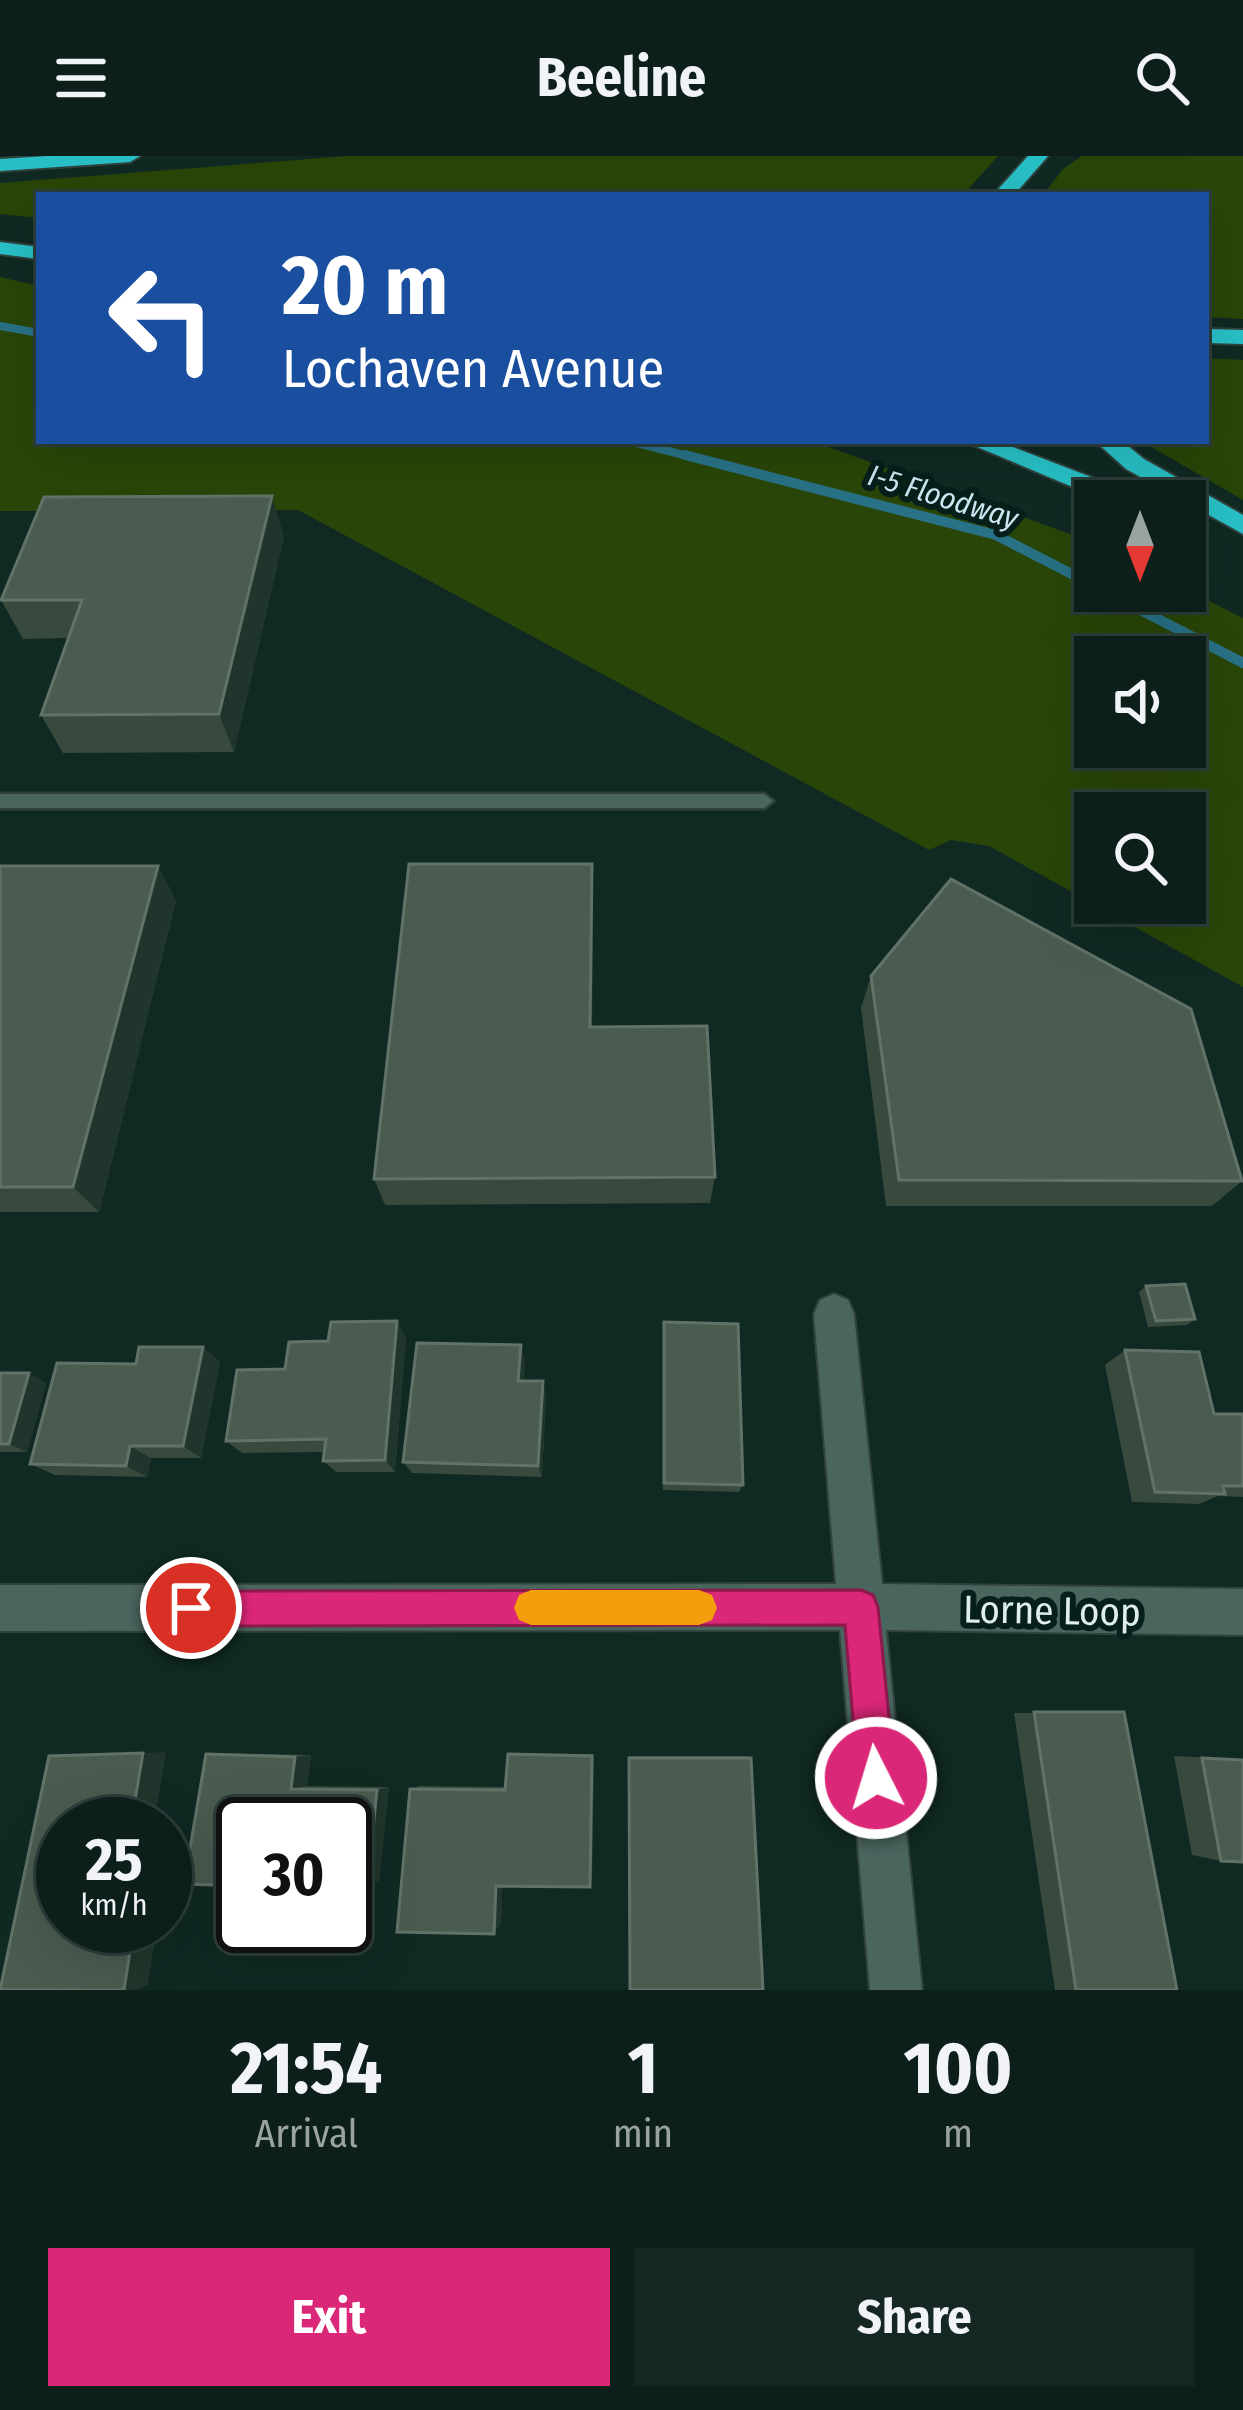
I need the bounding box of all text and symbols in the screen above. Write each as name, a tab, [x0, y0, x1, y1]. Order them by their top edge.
icon: menu	[48, 45, 114, 111]
icon: search	[1129, 45, 1195, 111]
text: Beeline	[537, 46, 706, 110]
text: 20 m	[282, 235, 448, 336]
icon: left	[84, 240, 240, 396]
text: Lochaven Avenue	[282, 337, 664, 401]
water label: I-5 Floodway	[864, 457, 1024, 537]
north arrow	[1074, 480, 1206, 612]
map controls	[1074, 480, 1206, 924]
button: sound	[1074, 636, 1206, 768]
button: search	[1074, 792, 1206, 924]
pin	[140, 1557, 242, 1659]
icon: arrive	[158, 1575, 224, 1641]
street label: Lorne Loop	[963, 1586, 1141, 1636]
position arrow	[813, 1715, 939, 1841]
speed limit sign: 30	[216, 1797, 372, 1953]
text: 25	[85, 1824, 143, 1896]
text: km/h	[81, 1887, 147, 1923]
text: 21:54	[230, 2026, 382, 2112]
text: 1	[628, 2026, 658, 2112]
text: 100	[904, 2026, 1013, 2112]
text: Arrival	[255, 2111, 358, 2157]
text: min	[613, 2111, 673, 2157]
text: m	[943, 2111, 973, 2157]
button: Exit	[48, 2248, 610, 2386]
button: Share	[634, 2248, 1195, 2386]

